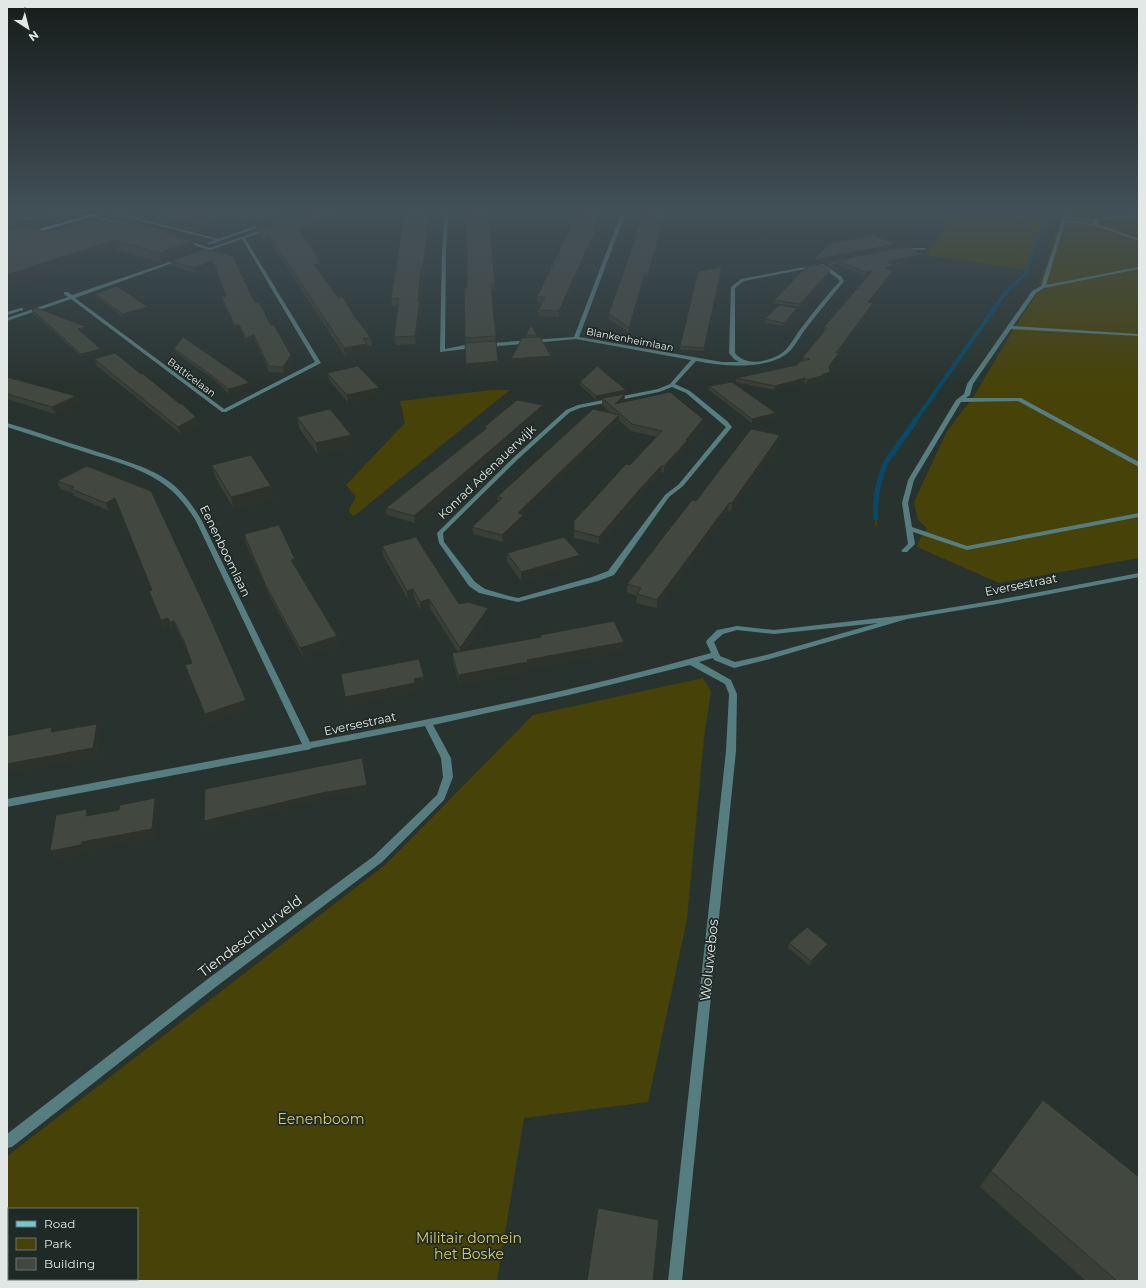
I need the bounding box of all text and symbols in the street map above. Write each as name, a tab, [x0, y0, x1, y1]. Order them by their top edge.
north arrow	[8, 8, 48, 48]
text: N	[26, 28, 42, 44]
street label: Blankenheimlaan	[585, 325, 675, 354]
street label: Batticelaan	[165, 355, 218, 400]
street label: Konrad Adenauerwijk	[435, 420, 539, 522]
street label: Eenenboomlaan	[197, 503, 254, 599]
street label: Eversestraat	[983, 570, 1059, 599]
street label: Eversestraat	[322, 709, 397, 738]
street label: Tiendeschuurveld	[194, 891, 306, 981]
street label: Woluwebos	[696, 918, 722, 1002]
park label: Eenenboom	[278, 1110, 365, 1128]
legend	[8, 1208, 138, 1280]
text: Road	[44, 1216, 75, 1231]
park label: Militair domein het Boske	[416, 1229, 522, 1263]
text: Park	[44, 1236, 72, 1251]
text: Building	[44, 1256, 95, 1271]

